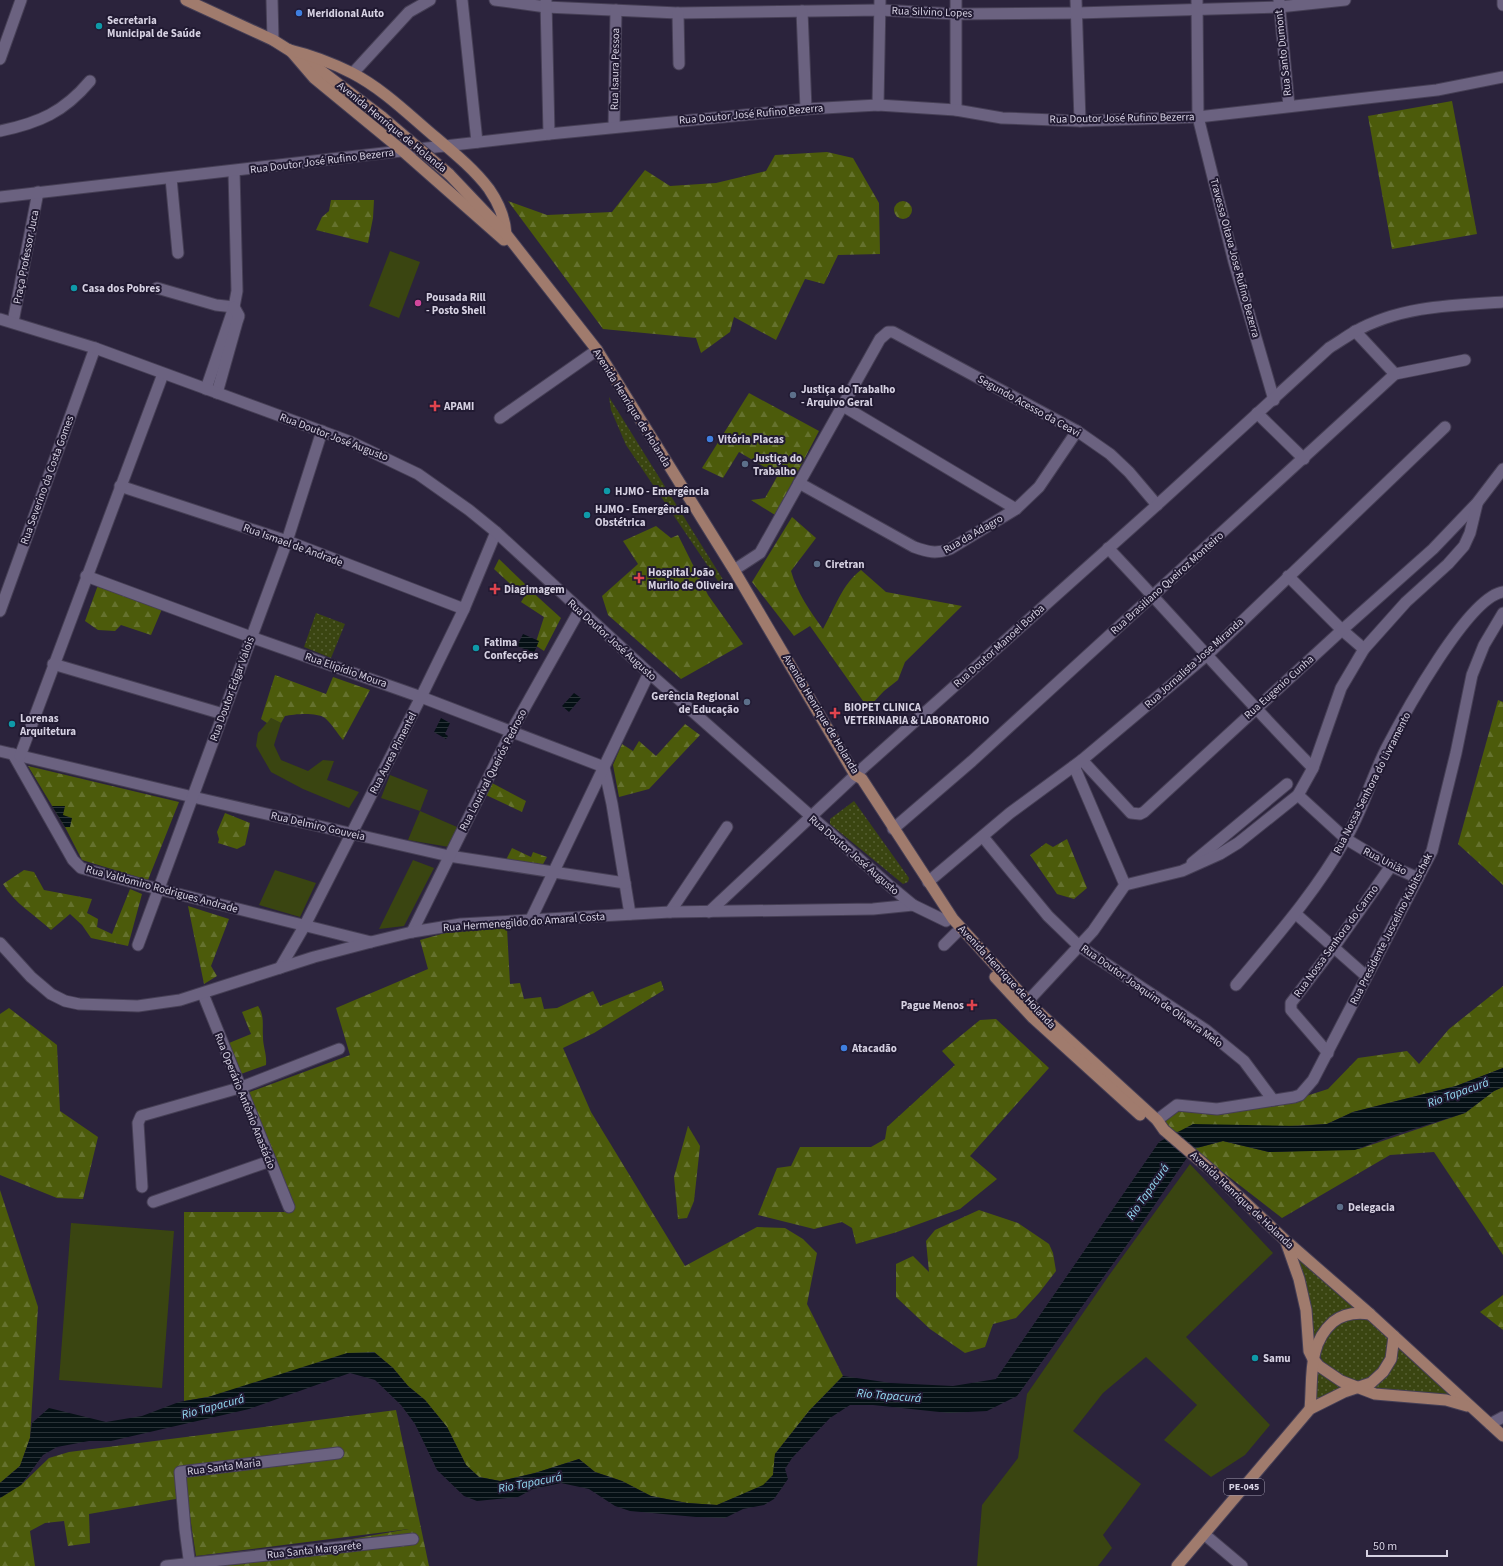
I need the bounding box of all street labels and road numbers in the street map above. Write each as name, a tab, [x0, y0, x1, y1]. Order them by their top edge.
street label: Rua Silvino Lopes	[891, 3, 973, 21]
street label: Rua Santo Dumont	[1271, 9, 1295, 97]
street label: Rua Isaura Pessoa	[607, 28, 623, 110]
street label: Avenida Henrique de Holanda	[334, 78, 450, 176]
street label: Rua Doutor José Rufino Bezerra	[678, 100, 824, 128]
street label: Rua Doutor José Rufino Bezerra	[1049, 109, 1195, 127]
street label: Rua Doutor José Rufino Bezerra	[249, 145, 395, 177]
street label: Travessa Oitava Jose Rufino Bezerra	[1206, 177, 1264, 339]
street label: Praça Professor Juca	[10, 209, 42, 305]
street label: Avenida Henrique de Holanda	[589, 346, 675, 470]
street label: Segundo Acesso da Ceavi	[975, 371, 1083, 441]
street label: Rua Doutor José Augusto	[278, 409, 390, 465]
street label: Rua Severino da Costa Gomes	[17, 413, 77, 547]
street label: Rua da Adagro	[940, 511, 1006, 557]
street label: Rua Ismael de Andrade	[241, 520, 345, 570]
street label: Rua Brasiliano Queiroz Monteiro	[1107, 528, 1227, 638]
street label: Rua Doutor José Augusto	[564, 596, 660, 684]
street label: Rua Doutor Manoel Borba	[950, 601, 1048, 691]
street label: Rua Jornalista Jose Miranda	[1141, 614, 1247, 712]
street label: Rua Doutor Edgar Valois	[206, 634, 258, 743]
street label: Rua Elipídio Moura	[303, 649, 389, 691]
street label: Avenida Henrique de Holanda	[779, 651, 863, 777]
street label: Rua Eugenio Cunha	[1241, 652, 1317, 722]
street label: Rua Lourival Queirós Pedroso	[456, 707, 530, 833]
street label: Rua Aurea Pimentel	[366, 709, 420, 796]
street label: Rua Nossa Senhora do Livramento	[1330, 709, 1414, 856]
street label: Rua Delmiro Gouveia	[269, 808, 367, 844]
street label: Rua Doutor José Augusto	[806, 812, 902, 898]
street label: Rua União	[1361, 844, 1410, 878]
street label: Rua Presidente Juscelino Kubitschek	[1346, 850, 1436, 1007]
street label: Rua Valdomiro Rodrigues Andrade	[84, 861, 240, 917]
street label: Rua Nossa Senhora do Carmo	[1290, 882, 1382, 1000]
street label: Rua Hermenegildo do Amaral Costa	[443, 909, 605, 935]
street label: Avenida Henrique de Holanda	[955, 922, 1059, 1032]
street label: Rua Doutor Joaquim de Oliveira Melo	[1078, 941, 1226, 1051]
street label: Rua Operário Antônio Anastácio	[211, 1031, 279, 1171]
street label: Avenida Henrique de Holanda	[1187, 1148, 1297, 1252]
street label: Rua Santa Maria	[186, 1455, 262, 1479]
road number: PE-045	[1224, 1479, 1264, 1495]
street label: Rua Santa Margarete	[266, 1538, 363, 1562]

